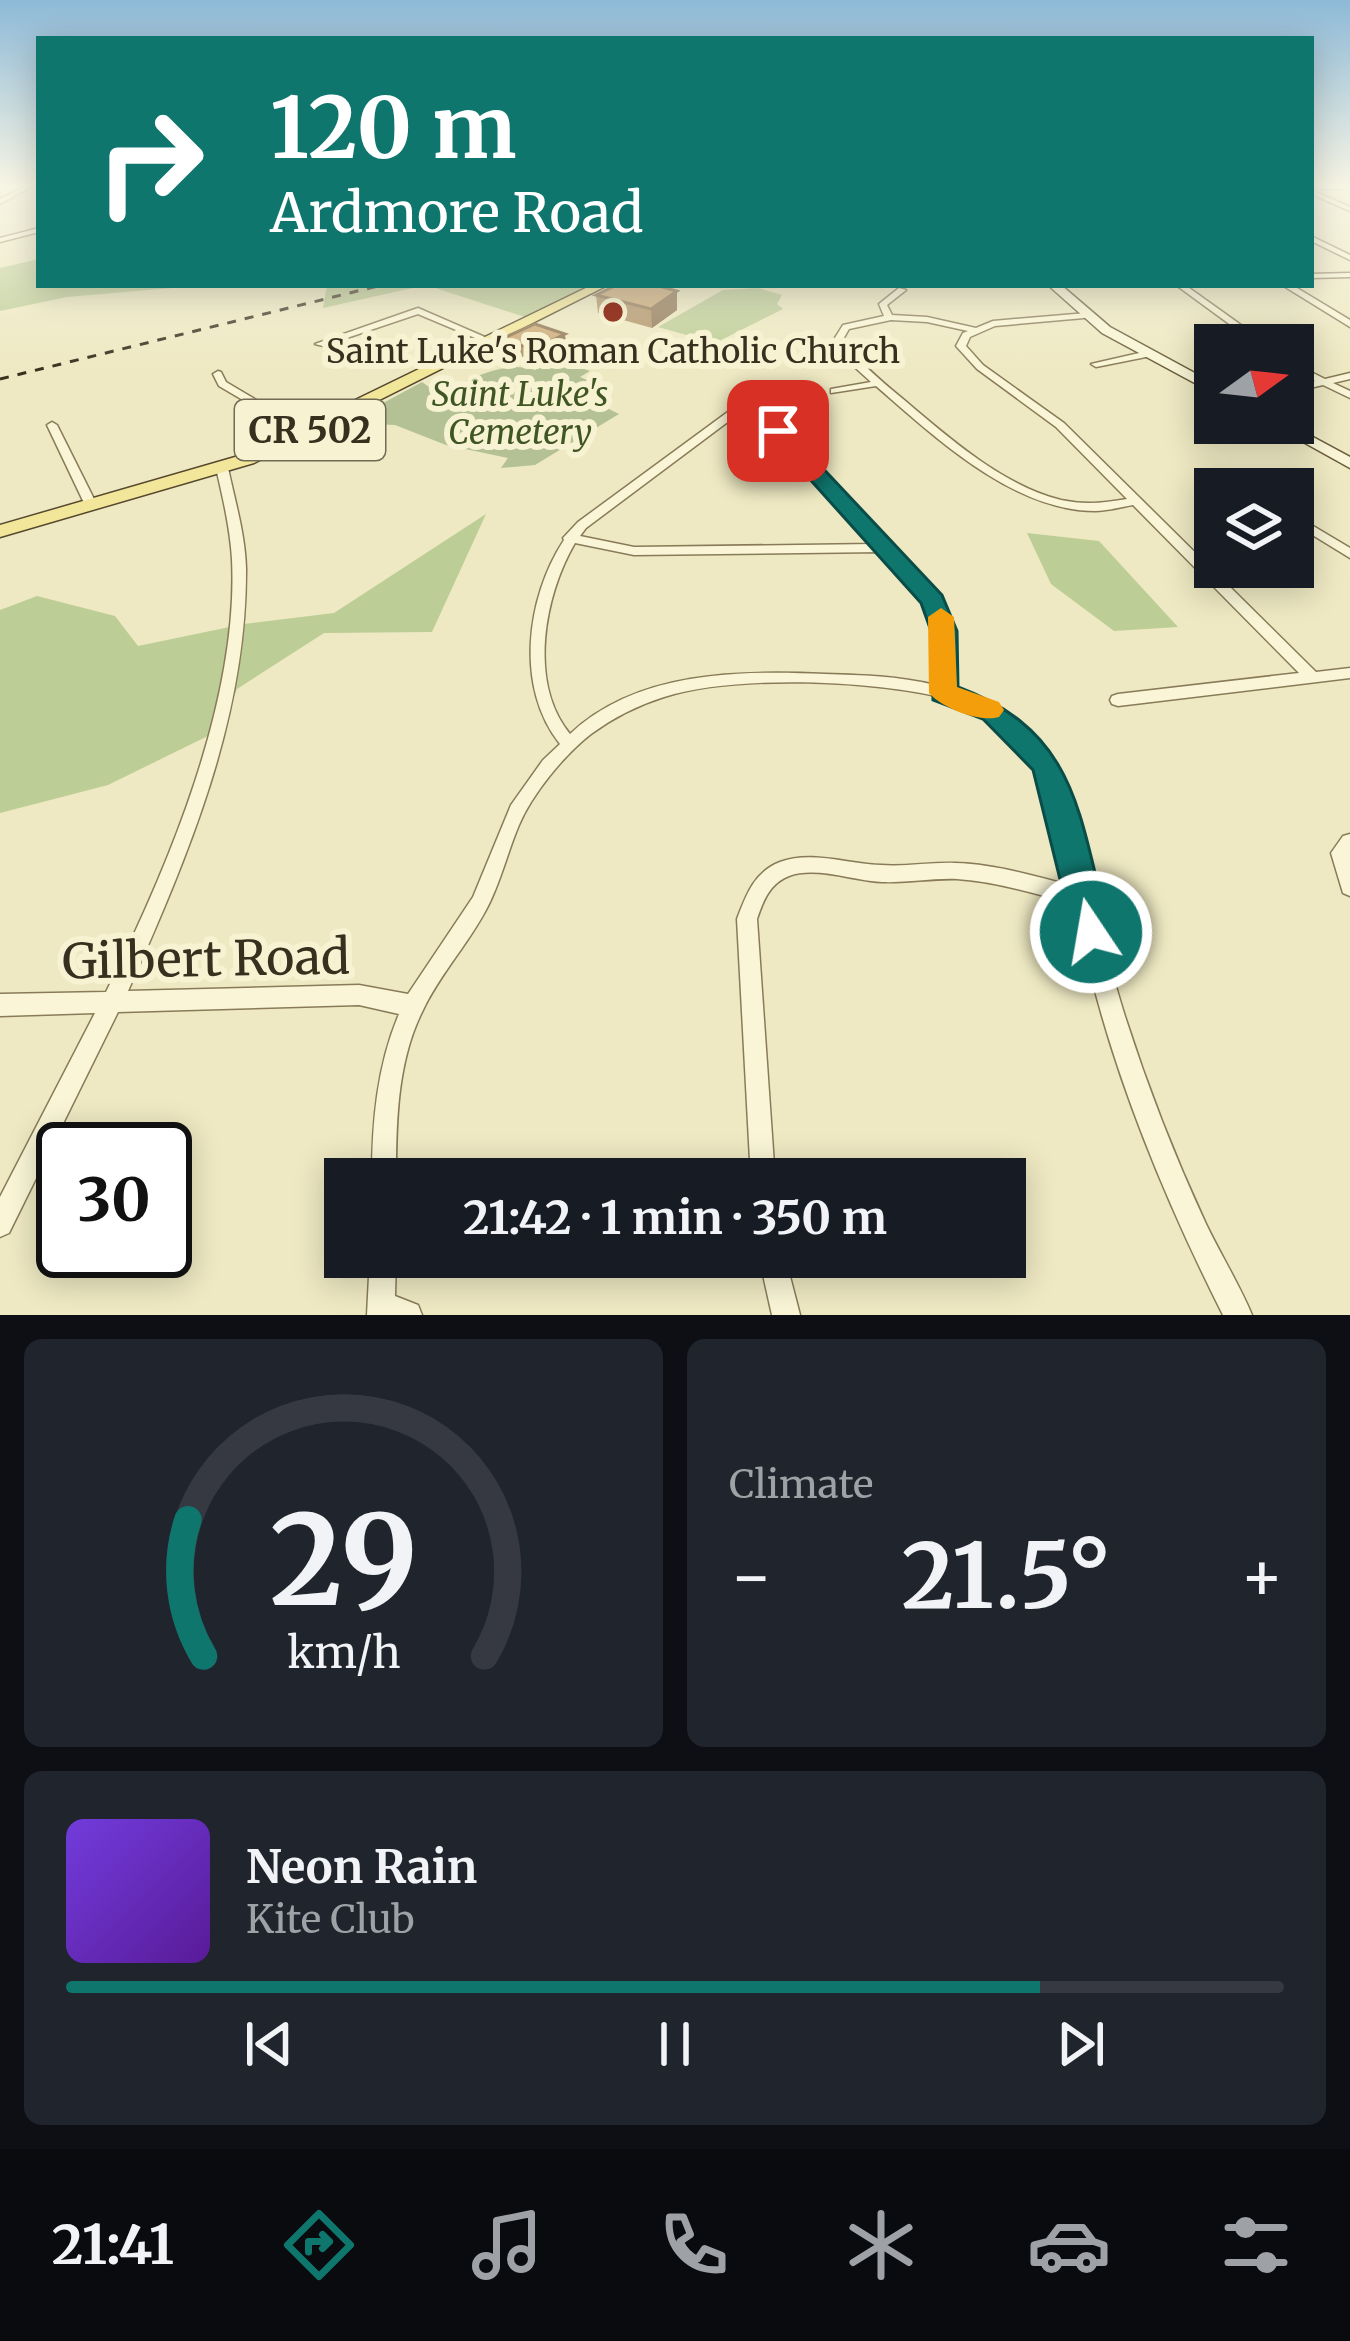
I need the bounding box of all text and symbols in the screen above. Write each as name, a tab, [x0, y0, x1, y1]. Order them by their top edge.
text: 120 m	[270, 75, 517, 181]
icon: right	[72, 84, 228, 240]
text: Ardmore Road	[270, 179, 643, 247]
marker: Saint Luke's Roman Catholic Church	[600, 299, 626, 325]
north arrow	[1194, 324, 1314, 444]
map controls	[1194, 324, 1314, 588]
place label: Saint Luke's Roman Catholic Church	[326, 331, 900, 372]
park label: Saint Luke's Cemetery	[432, 374, 608, 453]
pin	[727, 380, 829, 482]
icon: arrive	[745, 398, 811, 464]
road number: CR 502	[235, 400, 385, 460]
button: layers	[1194, 468, 1314, 588]
position arrow	[1028, 869, 1154, 995]
street label: Gilbert Road	[62, 926, 350, 992]
speed limit sign: 30	[36, 1122, 192, 1278]
text: 21:42 · 1 min · 350 m	[463, 1190, 887, 1246]
text: Climate	[729, 1460, 873, 1509]
text: 29	[269, 1482, 418, 1639]
text: 21.5°	[902, 1519, 1111, 1633]
text: −	[729, 1535, 773, 1618]
text: +	[1240, 1535, 1284, 1618]
text: km/h	[287, 1626, 400, 1680]
text: Neon Rain	[246, 1839, 477, 1895]
text: Kite Club	[246, 1895, 415, 1944]
icon: previous	[236, 2011, 302, 2077]
icon: pause	[642, 2011, 708, 2077]
icon: next	[1048, 2011, 1114, 2077]
icon: directions	[277, 2203, 361, 2287]
icon: music	[465, 2203, 549, 2287]
icon: phone	[652, 2203, 736, 2287]
icon: climate	[839, 2203, 923, 2287]
icon: car	[1027, 2203, 1111, 2287]
icon: filters	[1214, 2203, 1298, 2287]
text: 21:41	[52, 2211, 174, 2279]

